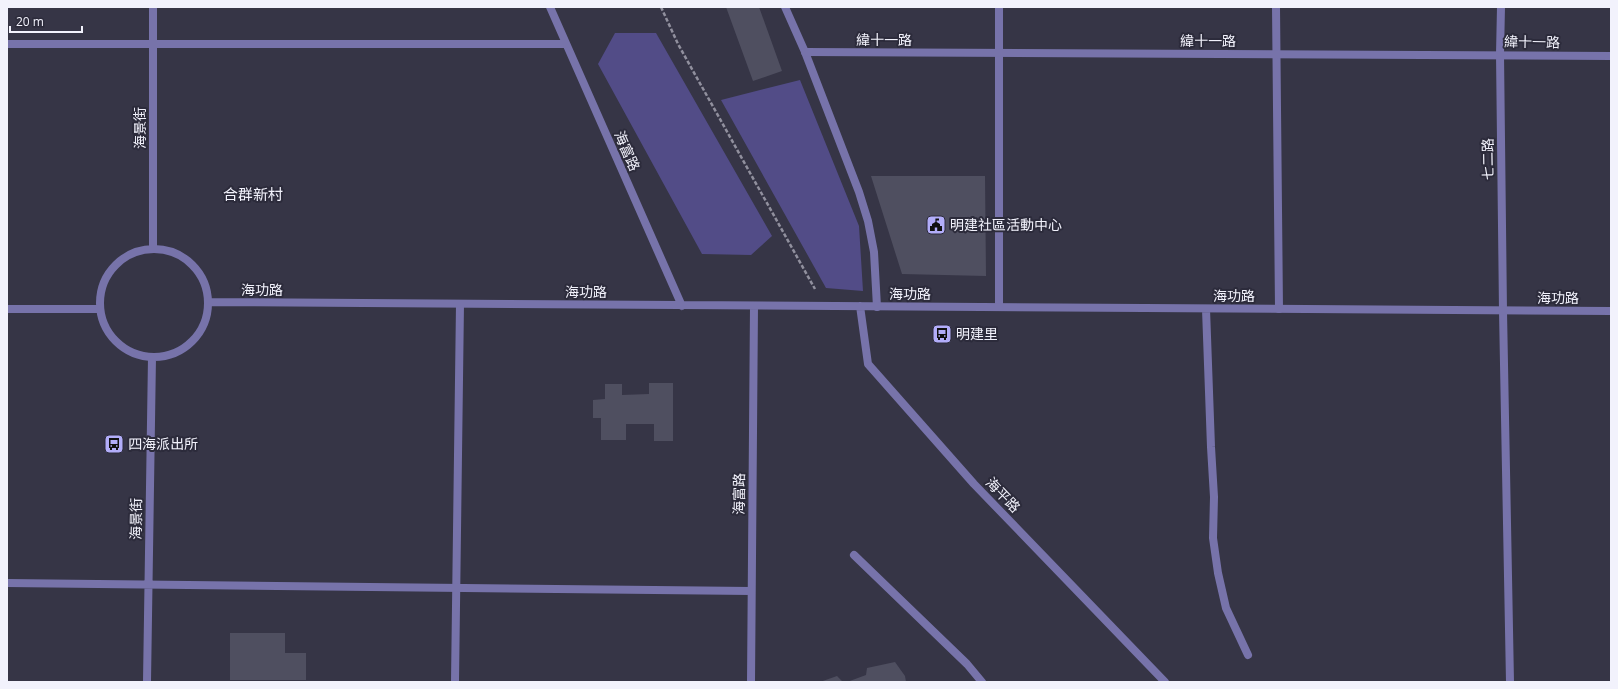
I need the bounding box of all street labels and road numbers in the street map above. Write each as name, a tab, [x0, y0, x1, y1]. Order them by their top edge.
street label: 緯十一路	[856, 30, 912, 49]
street label: 緯十一路	[1180, 31, 1236, 50]
street label: 緯十一路	[1504, 32, 1560, 51]
street label: 海景街	[130, 107, 149, 149]
street label: 海富路	[610, 128, 645, 174]
street label: 七二路	[1478, 138, 1497, 180]
street label: 海功路	[241, 280, 283, 299]
street label: 海功路	[565, 282, 607, 301]
street label: 海功路	[889, 284, 931, 303]
street label: 海功路	[1213, 286, 1255, 305]
street label: 海功路	[1537, 288, 1579, 307]
street label: 海富路	[729, 473, 748, 515]
street label: 海平路	[982, 473, 1025, 516]
street label: 海景街	[126, 498, 145, 540]

